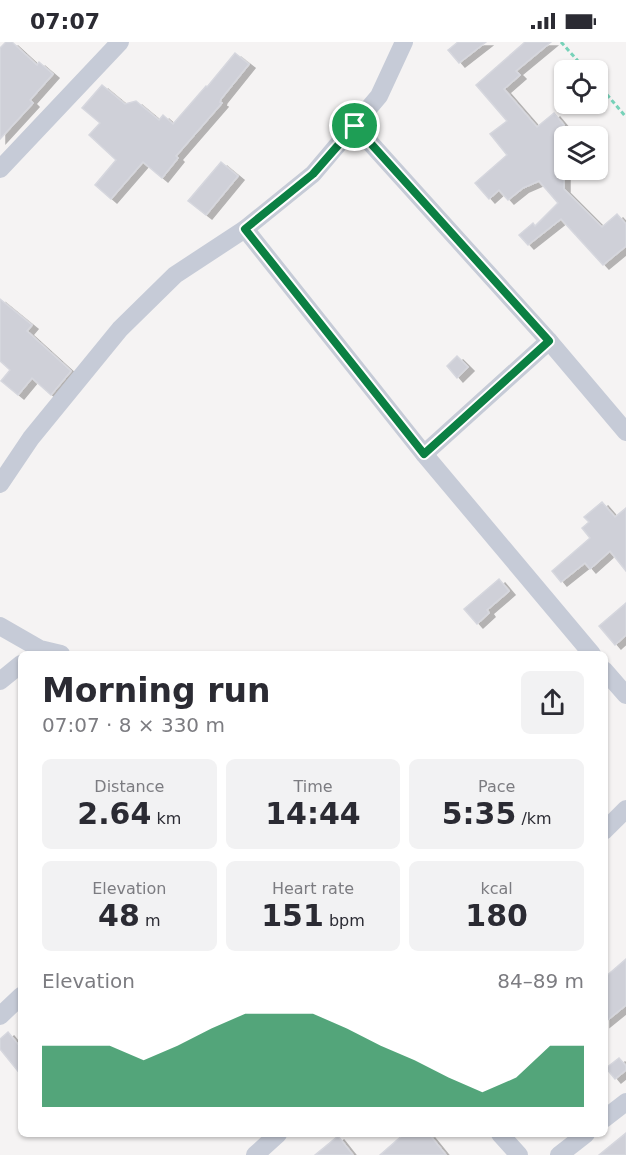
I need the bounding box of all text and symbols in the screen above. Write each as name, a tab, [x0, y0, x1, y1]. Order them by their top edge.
text: 07:07	[30, 9, 100, 34]
map controls	[554, 60, 608, 180]
button: locate	[554, 60, 608, 114]
pin	[329, 100, 380, 151]
icon: arrive	[338, 109, 371, 142]
button: layers	[554, 126, 608, 180]
text: Morning run	[42, 671, 270, 710]
button: share	[521, 671, 584, 734]
text: 07:07 · 8 × 330 m	[42, 713, 225, 737]
text: Distance	[94, 777, 164, 796]
text: Time	[293, 777, 333, 796]
text: Pace	[478, 777, 515, 796]
text: 2.64	[77, 796, 151, 831]
text: 14:44	[265, 796, 361, 831]
text: 5:35	[442, 796, 516, 831]
text: km	[151, 809, 181, 828]
text: /km	[516, 809, 552, 828]
text: Elevation	[92, 879, 166, 898]
text: Heart rate	[272, 879, 354, 898]
text: kcal	[481, 879, 513, 898]
text: 48	[98, 898, 140, 933]
text: 151	[261, 898, 324, 933]
text: 180	[465, 898, 528, 933]
text: m	[140, 911, 161, 930]
text: bpm	[324, 911, 365, 930]
text: Elevation	[42, 969, 135, 993]
text: 84–89 m	[497, 969, 584, 993]

